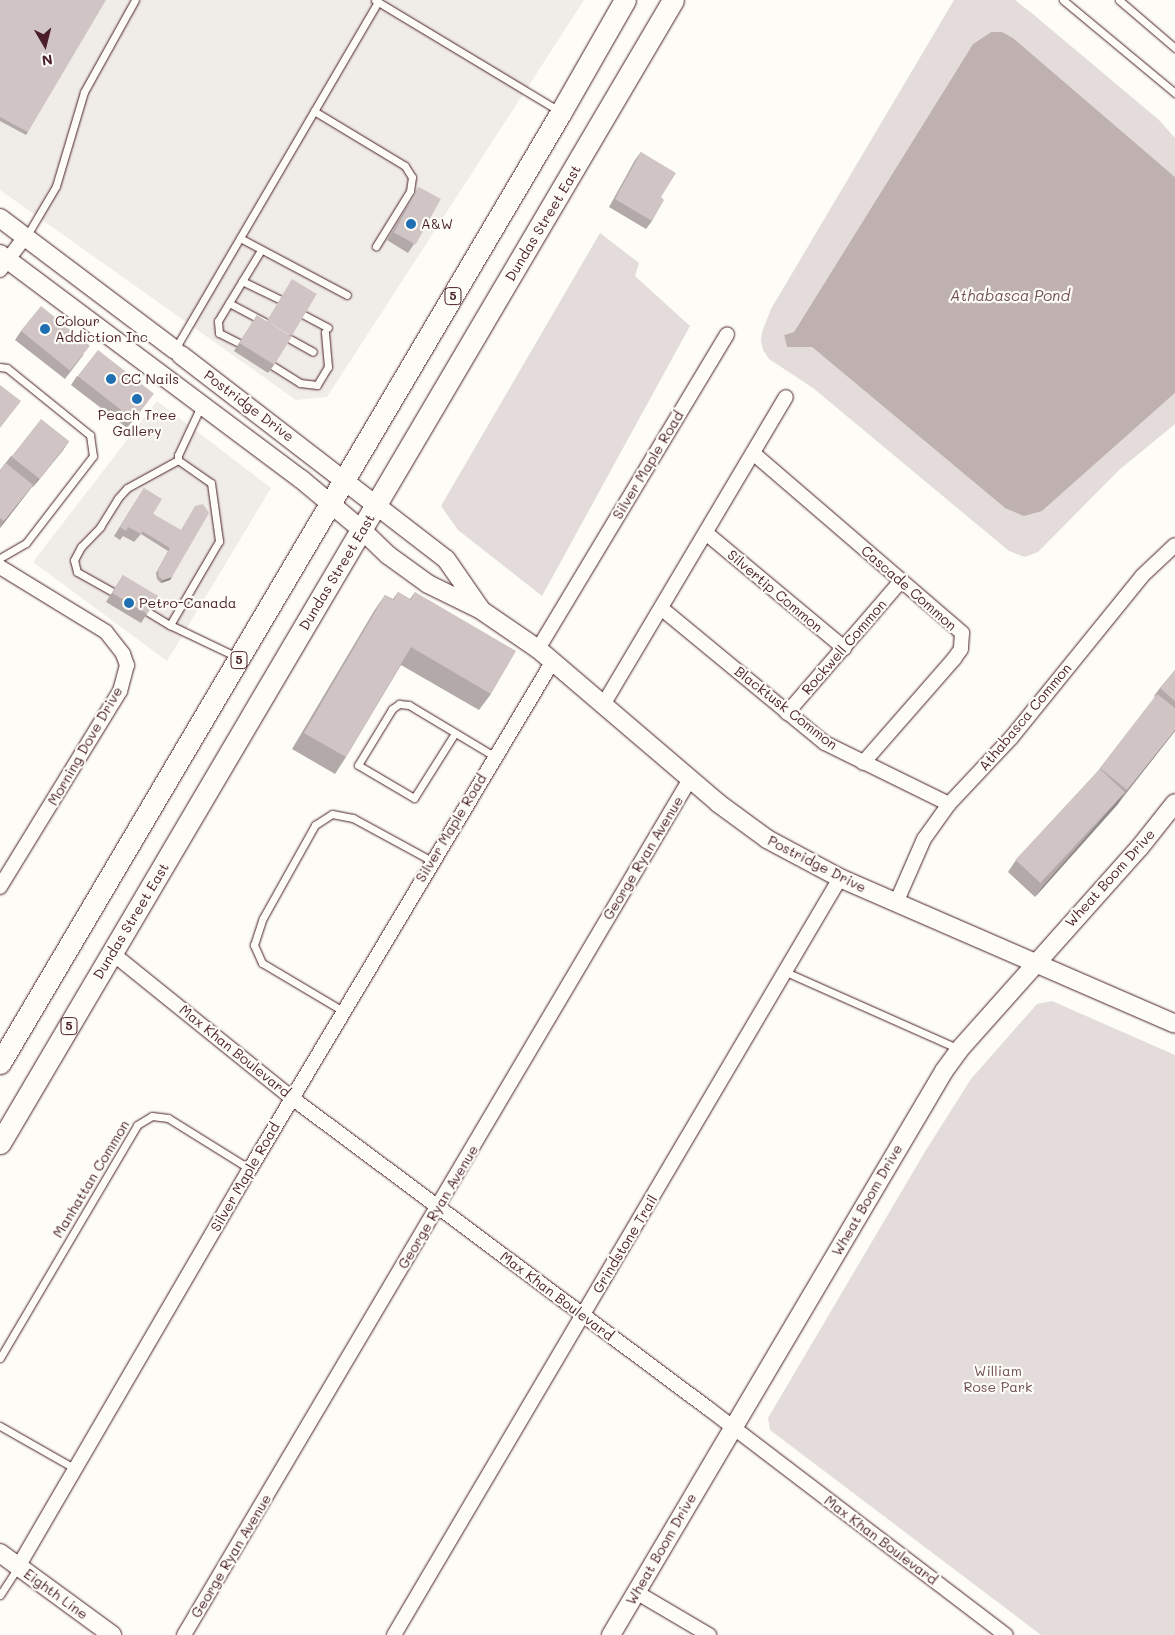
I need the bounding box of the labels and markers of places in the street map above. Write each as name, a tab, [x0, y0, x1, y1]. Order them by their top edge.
place label: A&W	[421, 216, 453, 232]
marker: A&W	[405, 218, 417, 230]
place label: Colour Addiction Inc	[55, 313, 148, 346]
marker: Colour Addiction Inc	[39, 323, 51, 335]
place label: CC Nails	[121, 371, 179, 387]
marker: CC Nails	[105, 373, 117, 385]
marker: Peach Tree Gallery	[131, 393, 143, 405]
place label: Peach Tree Gallery	[98, 407, 176, 440]
place label: Petro-Canada	[139, 595, 236, 611]
marker: Petro-Canada	[123, 597, 135, 609]

